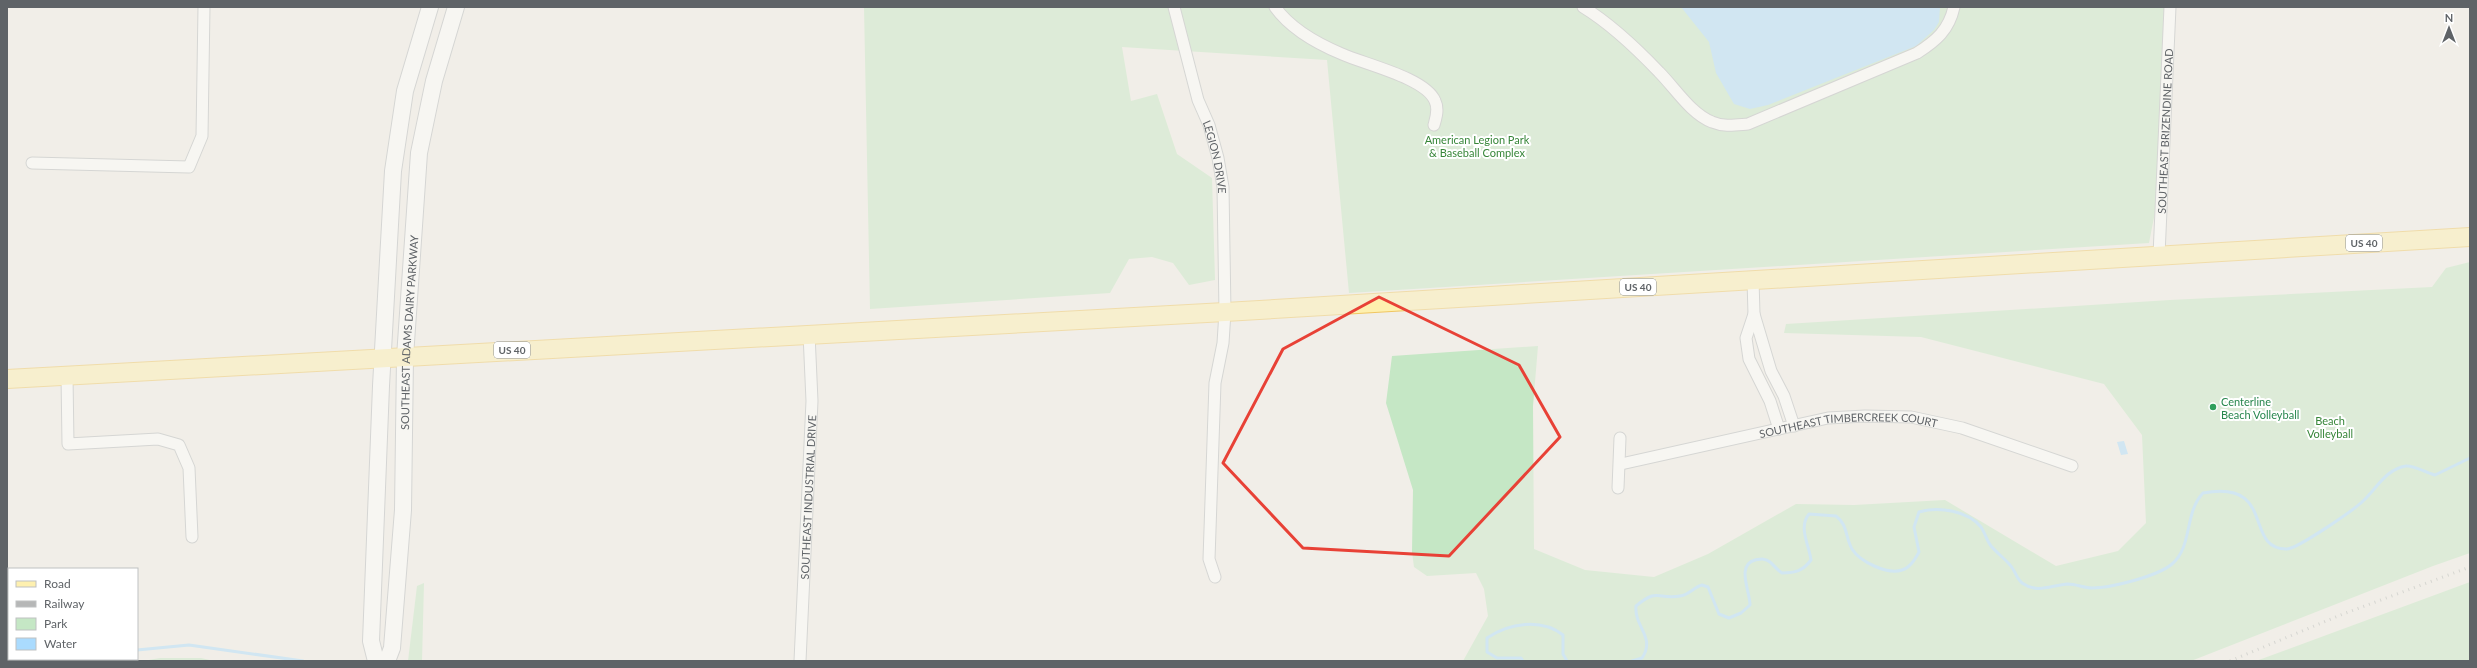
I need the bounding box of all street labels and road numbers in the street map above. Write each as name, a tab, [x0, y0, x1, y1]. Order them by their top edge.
street label: SOUTHEAST BRIZENDINE ROAD	[2154, 48, 2175, 214]
street label: LEGION DRIVE	[1201, 118, 1230, 194]
street label: SOUTHEAST ADAMS DAIRY PARKWAY	[398, 235, 420, 430]
road number: US 40	[2346, 235, 2382, 251]
road number: US 40	[1620, 279, 1656, 295]
road number: US 40	[494, 342, 530, 358]
street label: SOUTHEAST TIMBERCREEK COURT	[1758, 409, 1939, 440]
street label: SOUTHEAST INDUSTRIAL DRIVE	[797, 415, 818, 580]

